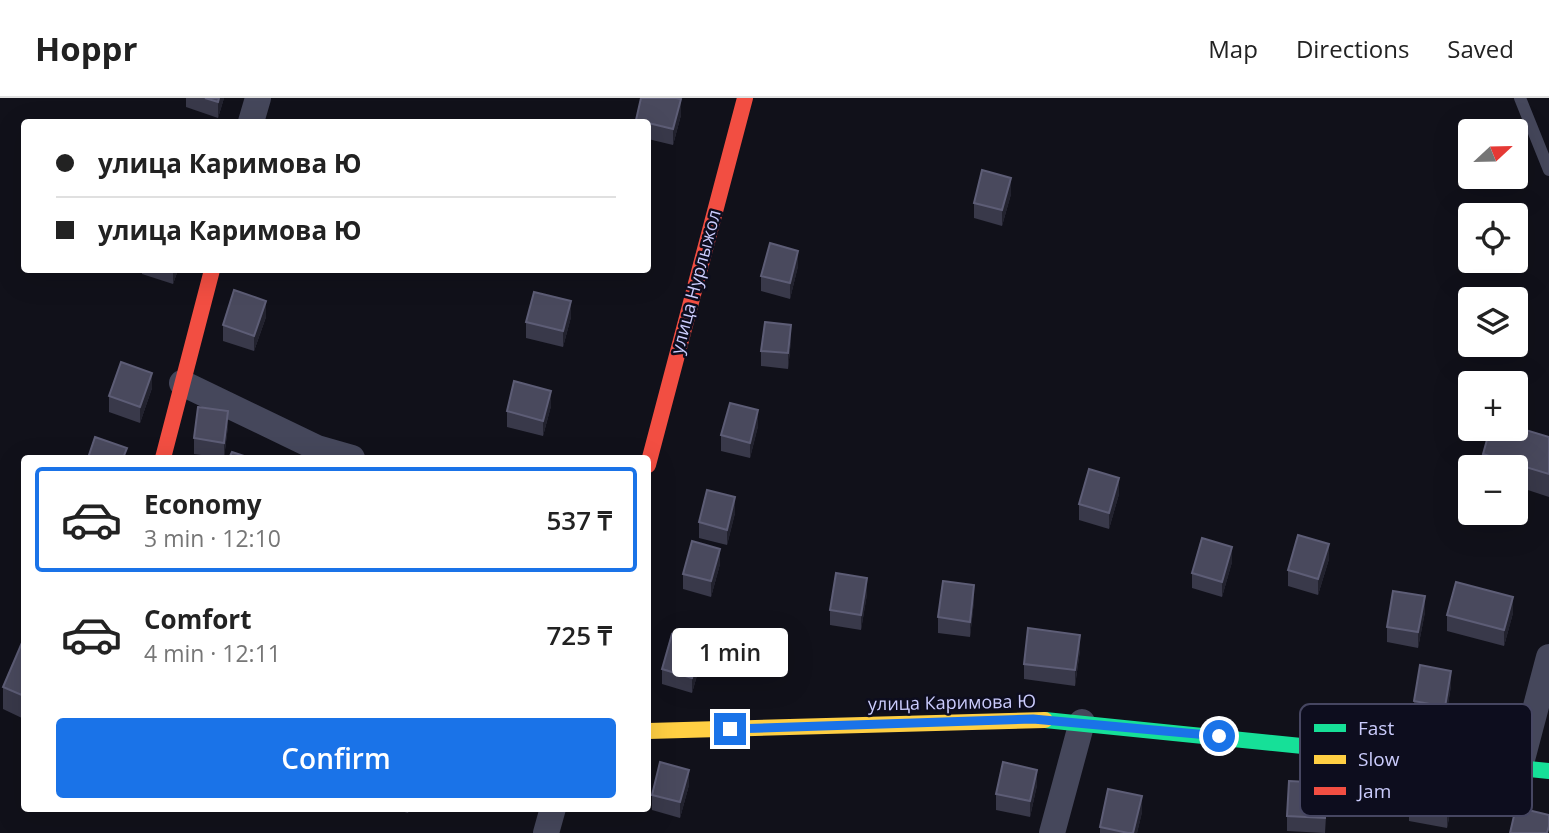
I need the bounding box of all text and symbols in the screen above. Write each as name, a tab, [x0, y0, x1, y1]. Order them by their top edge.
text: Hoppr	[35, 26, 137, 71]
text: Map	[1208, 32, 1258, 65]
text: Directions	[1296, 32, 1409, 65]
text: Saved	[1447, 32, 1514, 65]
north arrow	[1458, 119, 1528, 189]
map controls	[1458, 119, 1528, 525]
text: улица Каримова Ю	[98, 145, 362, 181]
button: locate	[1458, 203, 1528, 273]
street label: улица Нурлыжол	[664, 207, 726, 357]
text: улица Каримова Ю	[98, 212, 362, 248]
button: layers	[1458, 287, 1528, 357]
button: +	[1458, 371, 1528, 441]
button: −	[1458, 455, 1528, 525]
text: Economy	[144, 486, 262, 522]
icon: car	[60, 488, 123, 551]
text: 537 ₸	[546, 502, 612, 538]
text: 3 min · 12:10	[144, 522, 281, 554]
text: Comfort	[144, 601, 251, 637]
icon: car	[60, 603, 123, 666]
text: 725 ₸	[546, 617, 612, 653]
callout: 1 min	[672, 628, 788, 676]
text: 1 min	[699, 636, 761, 668]
text: 4 min · 12:11	[144, 637, 281, 669]
street label: улица Каримова Ю	[868, 689, 1036, 715]
legend	[1300, 704, 1532, 816]
route end	[714, 713, 746, 745]
text: Fast	[1358, 715, 1394, 741]
button: Confirm	[56, 718, 616, 798]
route start	[1203, 720, 1235, 752]
text: Slow	[1358, 746, 1400, 772]
text: Jam	[1356, 778, 1391, 804]

